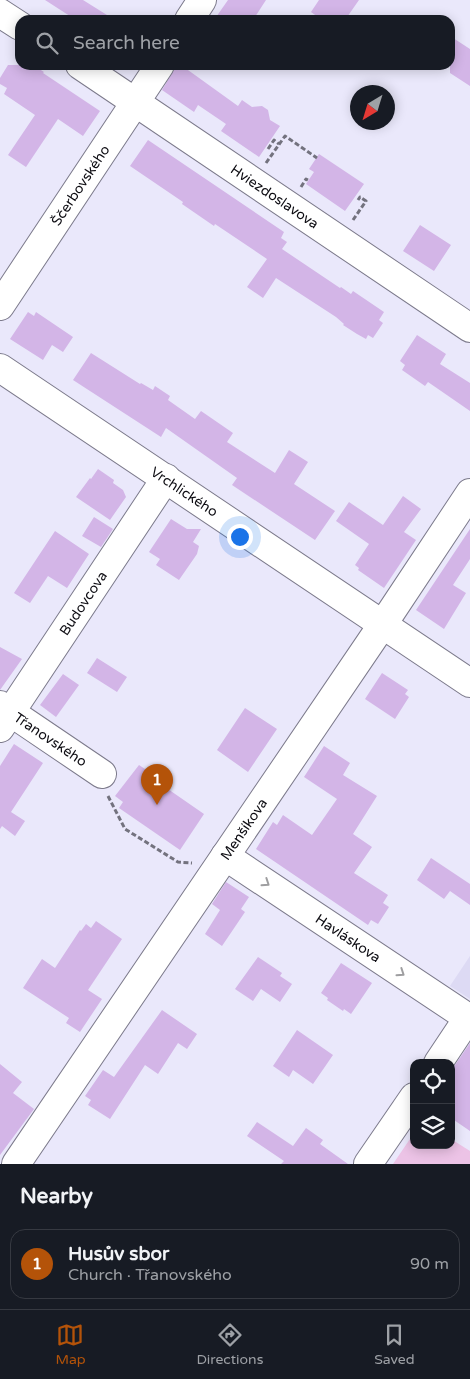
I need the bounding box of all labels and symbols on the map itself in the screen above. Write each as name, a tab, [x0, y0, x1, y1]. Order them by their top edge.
north arrow	[350, 85, 395, 130]
street label: Ščerbovského	[48, 142, 113, 229]
street label: Hviezdoslavova	[227, 161, 322, 233]
street label: Vrchlického	[147, 463, 221, 521]
your location	[227, 524, 253, 550]
street label: Budovcova	[56, 568, 111, 639]
street label: Třanovského	[10, 709, 90, 770]
pin: 1	[141, 764, 173, 805]
street label: Menšíkova	[217, 795, 271, 864]
one-way arrow	[261, 877, 270, 887]
street label: Havláskova	[312, 911, 384, 966]
one-way arrow	[396, 967, 405, 977]

